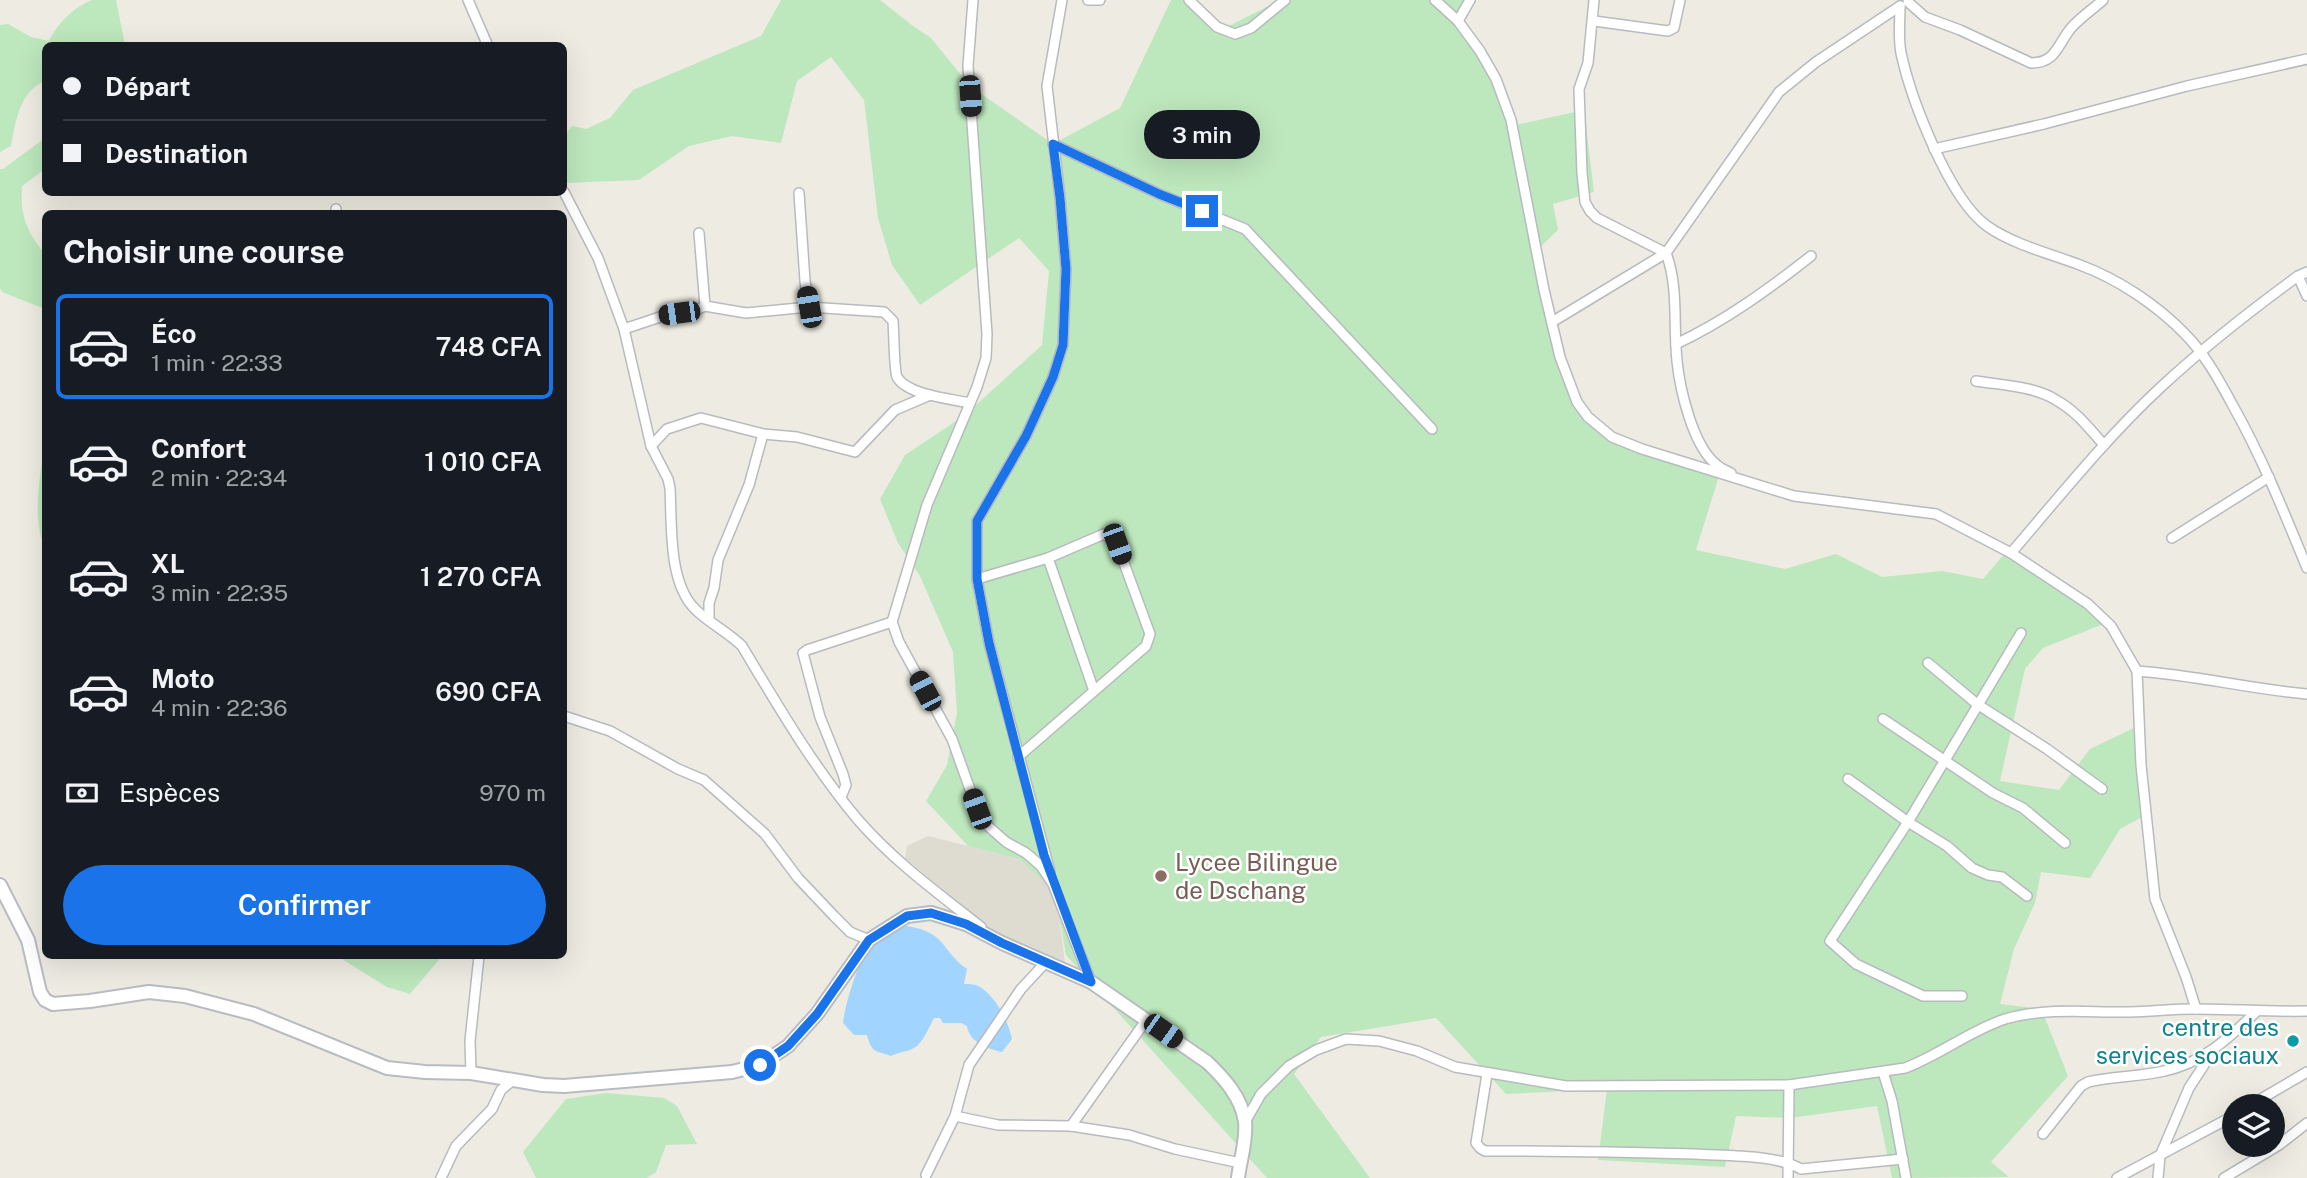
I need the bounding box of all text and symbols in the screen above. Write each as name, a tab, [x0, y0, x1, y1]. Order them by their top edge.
text: Départ	[105, 71, 191, 102]
car	[959, 74, 982, 118]
callout: 3 min	[1144, 110, 1260, 158]
text: 3 min	[1172, 121, 1232, 148]
text: Destination	[105, 138, 248, 169]
route end	[1186, 195, 1218, 227]
text: Choisir une course	[63, 233, 345, 270]
car	[796, 284, 823, 330]
car	[657, 300, 702, 326]
icon: car	[67, 315, 130, 378]
text: Éco	[151, 318, 197, 349]
text: 748 CFA	[436, 331, 542, 362]
text: 1 min · 22:33	[151, 349, 283, 376]
icon: car	[67, 430, 130, 493]
text: Confort	[151, 433, 247, 464]
text: 1 010 CFA	[424, 446, 542, 477]
text: 2 min · 22:34	[151, 464, 287, 491]
car	[1100, 521, 1135, 567]
icon: car	[67, 545, 130, 608]
text: XL	[151, 548, 185, 579]
text: 1 270 CFA	[420, 561, 542, 592]
text: 3 min · 22:35	[151, 579, 288, 606]
icon: car	[67, 660, 130, 723]
text: Moto	[151, 663, 214, 694]
car	[906, 668, 945, 714]
text: 690 CFA	[435, 676, 542, 707]
text: 4 min · 22:36	[151, 694, 288, 721]
icon: cash	[63, 774, 101, 812]
text: Espèces	[119, 777, 220, 808]
text: 970 m	[479, 779, 546, 806]
car	[960, 786, 995, 832]
place label: Lycee Bilingue de Dschang	[1175, 848, 1338, 904]
button: Confirmer	[63, 865, 546, 945]
marker: Lycee Bilingue de Dschang	[1153, 868, 1169, 884]
car	[1140, 1010, 1187, 1052]
place label: centre des services sociaux	[2096, 1013, 2279, 1069]
marker: centre des services sociaux	[2285, 1033, 2301, 1049]
route start	[744, 1049, 776, 1081]
map controls	[2222, 1094, 2285, 1157]
button: layers	[2222, 1094, 2285, 1157]

